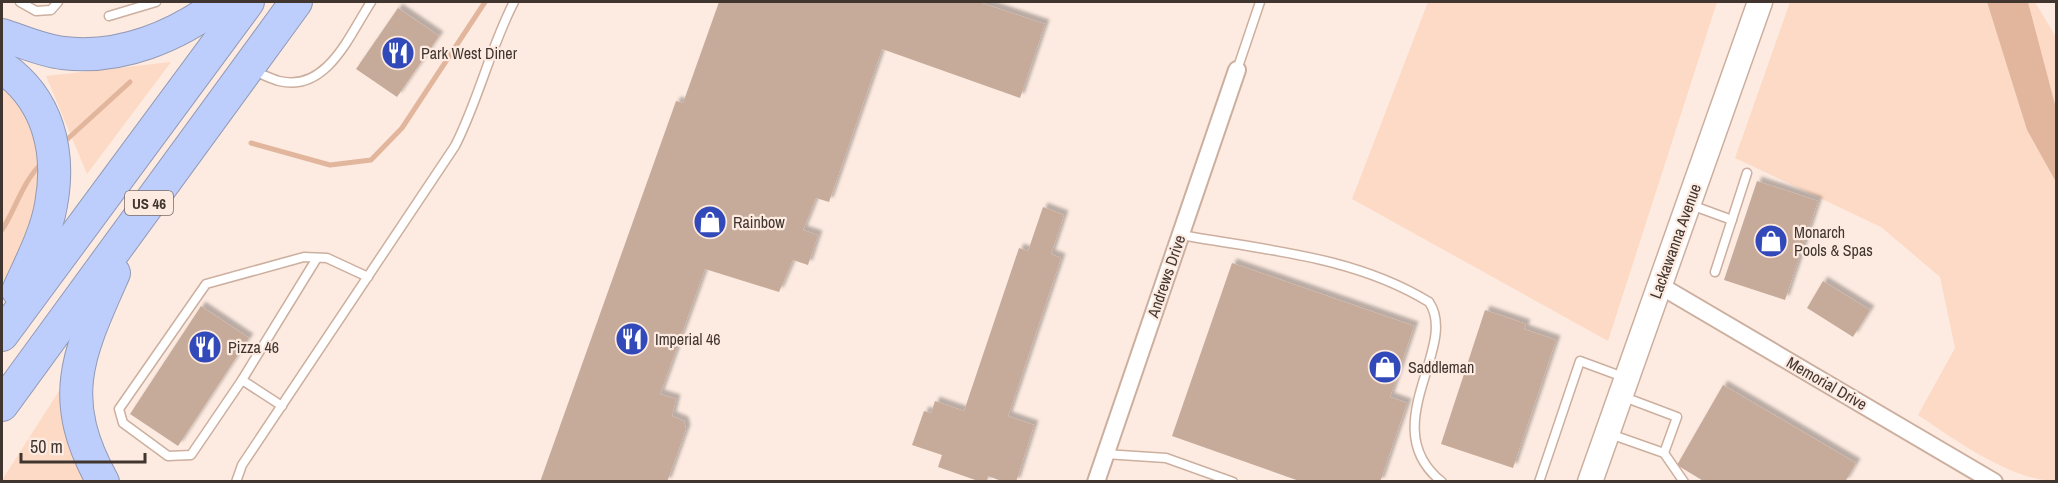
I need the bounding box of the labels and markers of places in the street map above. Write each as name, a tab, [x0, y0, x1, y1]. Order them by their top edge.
restaurant icon: Park West Diner	[380, 35, 416, 71]
place label: Park West Diner	[421, 42, 518, 64]
shop icon: Rainbow	[692, 204, 728, 240]
place label: Rainbow	[733, 211, 785, 233]
place label: Monarch Pools & Spas	[1794, 221, 1873, 261]
shop icon: Monarch Pools & Spas	[1753, 223, 1789, 259]
restaurant icon: Imperial 46	[614, 321, 650, 357]
place label: Imperial 46	[655, 328, 721, 350]
restaurant icon: Pizza 46	[187, 329, 223, 365]
place label: Pizza 46	[228, 336, 279, 358]
shop icon: Saddleman	[1367, 349, 1403, 385]
place label: Saddleman	[1408, 356, 1474, 378]

